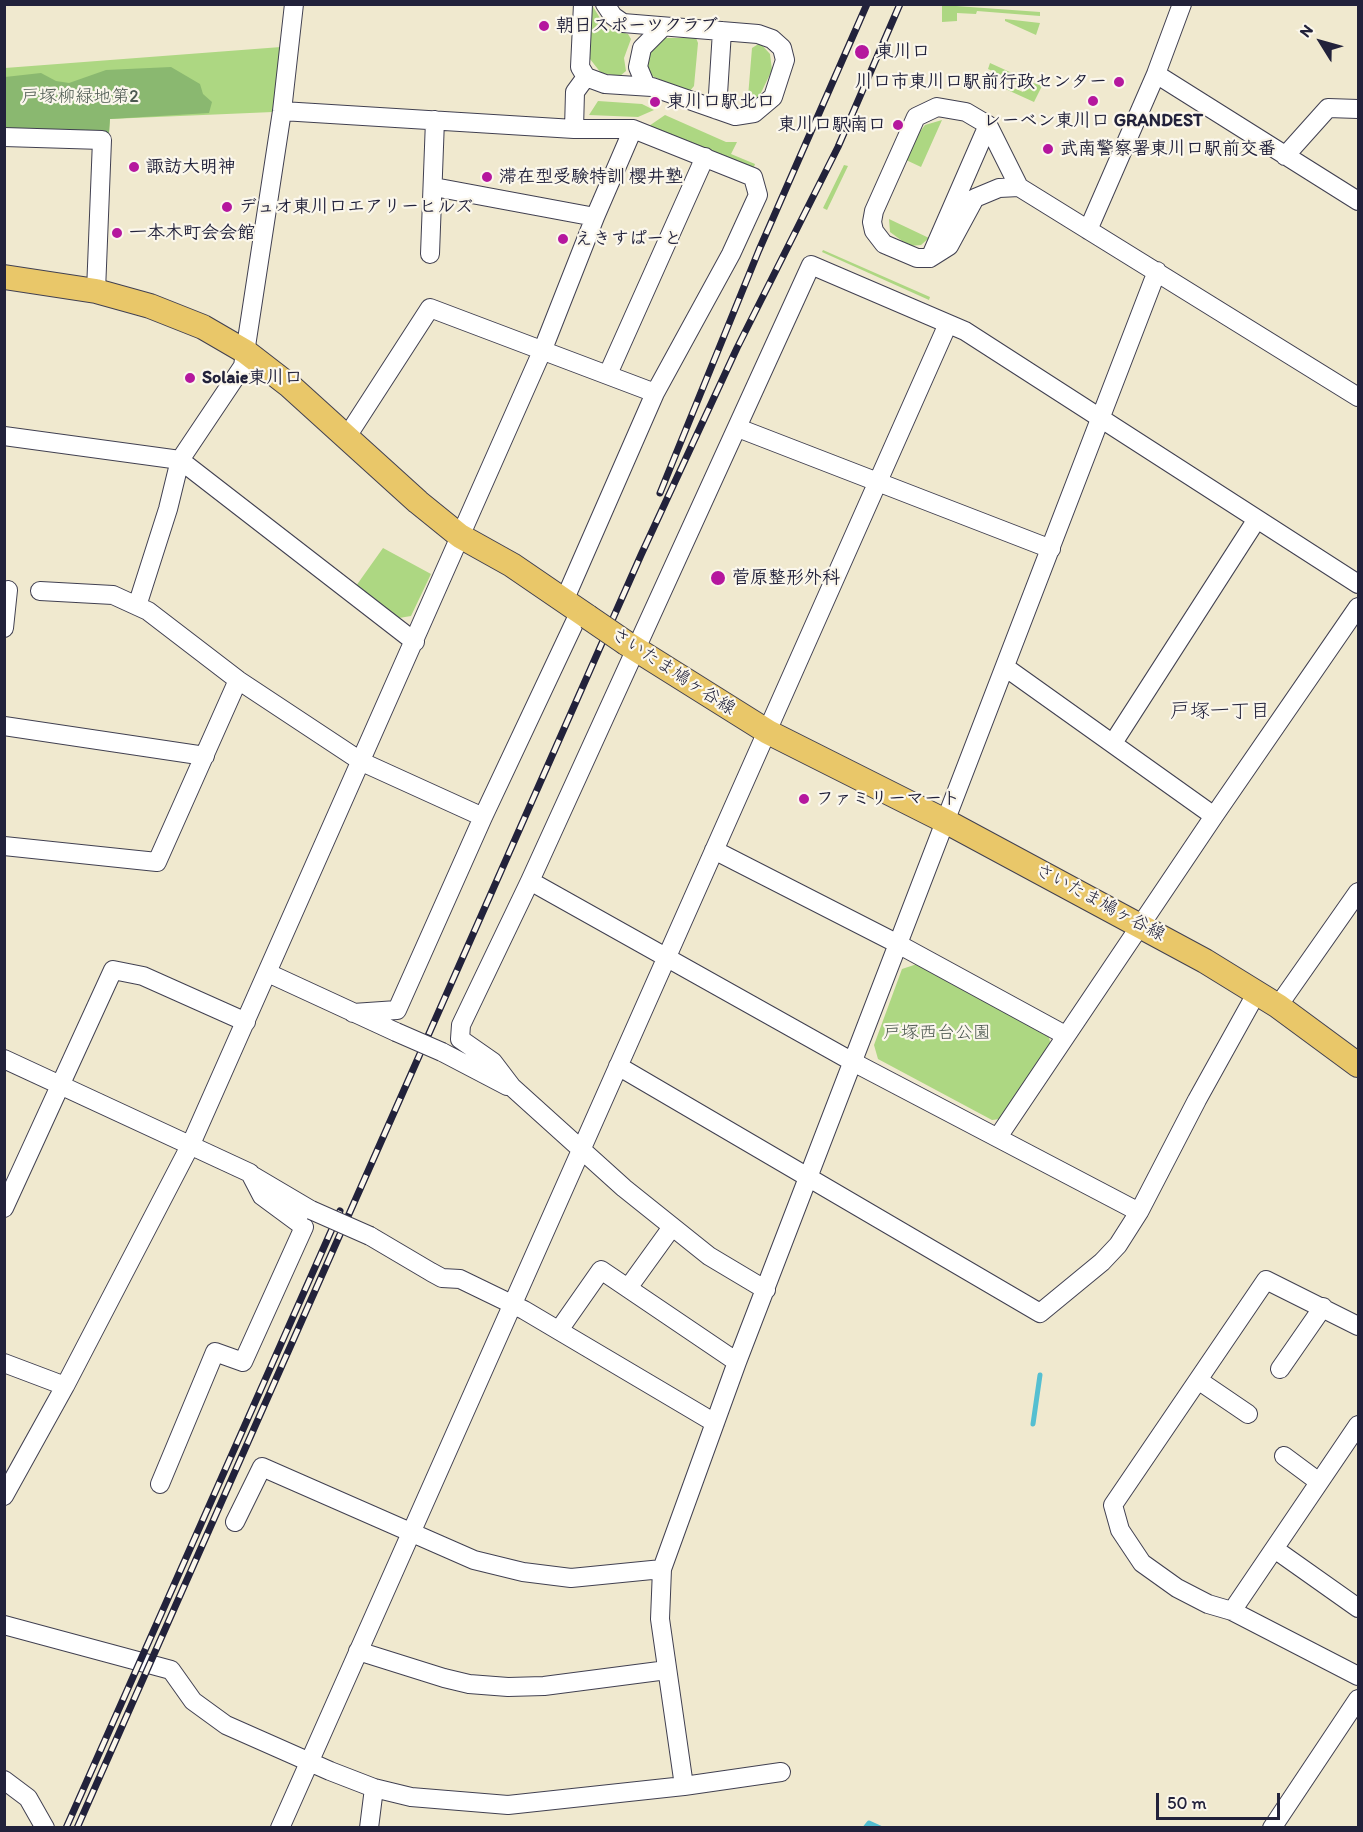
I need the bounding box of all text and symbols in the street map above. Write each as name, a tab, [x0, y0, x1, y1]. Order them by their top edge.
north arrow	[1291, 12, 1351, 72]
place label: 朝日スポーツクラブ	[556, 15, 718, 37]
marker: 朝日スポーツクラブ	[537, 19, 551, 33]
text: N	[1295, 21, 1317, 41]
place label: 東川口	[876, 41, 930, 63]
marker: 東川口	[853, 43, 871, 61]
place label: 川口市東川口駅前行政センター	[855, 71, 1107, 93]
marker: 川口市東川口駅前行政センター	[1112, 75, 1126, 89]
park label: 戸塚柳緑地第2	[21, 86, 139, 108]
place label: 東川口駅北口	[667, 91, 775, 113]
marker: レーベン東川口 GRANDEST	[1086, 94, 1100, 108]
marker: 東川口駅北口	[648, 95, 662, 109]
place label: レーベン東川口 GRANDEST	[983, 110, 1203, 132]
place label: 東川口駅南口	[778, 114, 886, 136]
marker: 東川口駅南口	[891, 118, 905, 132]
place label: 武南警察署東川口駅前交番	[1060, 138, 1276, 160]
marker: 武南警察署東川口駅前交番	[1041, 142, 1055, 156]
place label: 諏訪大明神	[146, 156, 236, 178]
marker: 諏訪大明神	[127, 160, 141, 174]
place label: 滞在型受験特訓 櫻井塾	[499, 166, 683, 188]
marker: 滞在型受験特訓 櫻井塾	[480, 170, 494, 184]
place label: デュオ東川口エアリーヒルズ	[239, 196, 473, 218]
marker: デュオ東川口エアリーヒルズ	[220, 200, 234, 214]
place label: 一本木町会会館	[129, 222, 255, 244]
marker: 一本木町会会館	[110, 226, 124, 240]
place label: えきすぱーと	[575, 228, 682, 250]
marker: えきすぱーと	[556, 232, 570, 246]
place label: Solaie東川口	[202, 367, 302, 389]
marker: Solaie東川口	[183, 371, 197, 385]
place label: 菅原整形外科	[732, 567, 840, 589]
marker: 菅原整形外科	[709, 569, 727, 587]
street label: さいたま鳩ヶ谷線	[607, 624, 739, 720]
district label: 戸塚一丁目	[1170, 700, 1270, 724]
place label: ファミリーマート	[816, 788, 960, 810]
marker: ファミリーマート	[797, 792, 811, 806]
street label: さいたま鳩ヶ谷線	[1031, 860, 1169, 946]
park label: 戸塚西台公園	[883, 1022, 991, 1044]
scale bar	[1159, 1781, 1284, 1819]
text: 50 m	[1167, 1792, 1207, 1814]

